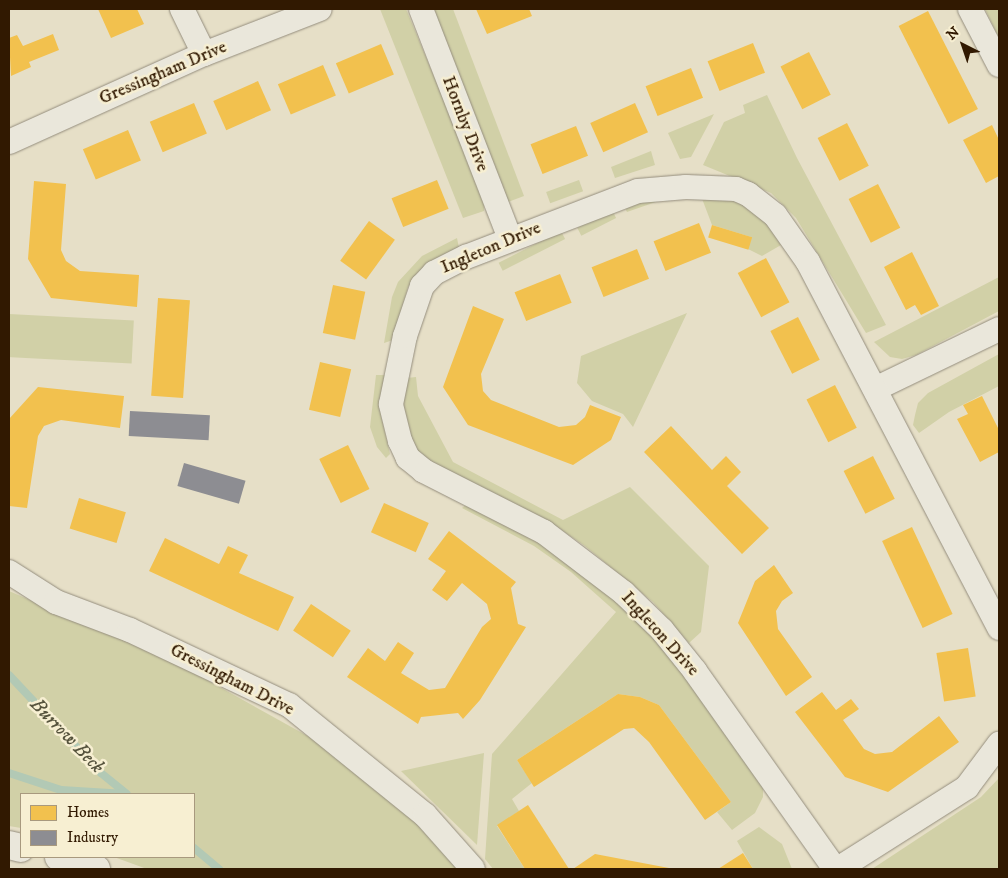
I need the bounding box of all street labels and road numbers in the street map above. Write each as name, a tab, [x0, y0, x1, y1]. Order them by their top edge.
street label: Gressingham Drive	[96, 36, 230, 110]
street label: Hornby Drive	[437, 73, 493, 175]
street label: Ingleton Drive	[438, 217, 544, 279]
street label: Ingleton Drive	[616, 587, 704, 681]
street label: Gressingham Drive	[166, 639, 298, 721]

